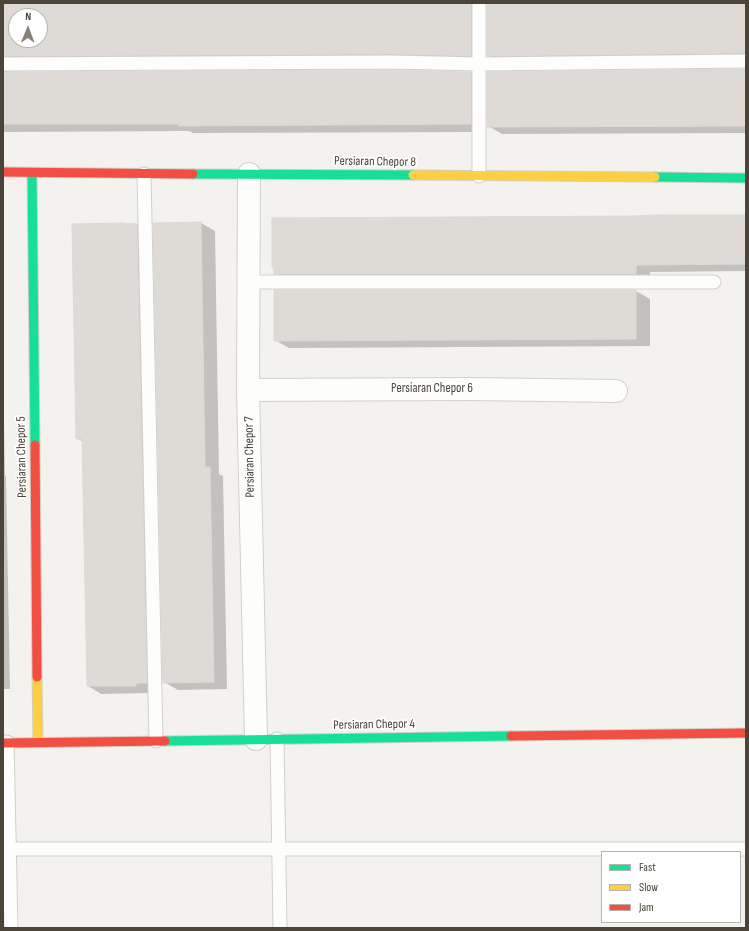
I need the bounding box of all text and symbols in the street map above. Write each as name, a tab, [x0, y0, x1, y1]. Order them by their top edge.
north arrow	[8, 8, 48, 48]
text: N	[25, 10, 31, 23]
street label: Persiaran Chepor 8	[334, 153, 416, 171]
street label: Persiaran Chepor 6	[391, 381, 473, 397]
street label: Persiaran Chepor 5	[13, 416, 31, 498]
street label: Persiaran Chepor 7	[241, 416, 259, 498]
street label: Persiaran Chepor 4	[333, 716, 415, 734]
legend	[601, 851, 741, 923]
text: Fast	[639, 860, 656, 875]
text: Slow	[639, 880, 658, 895]
text: Jam	[639, 900, 654, 915]

